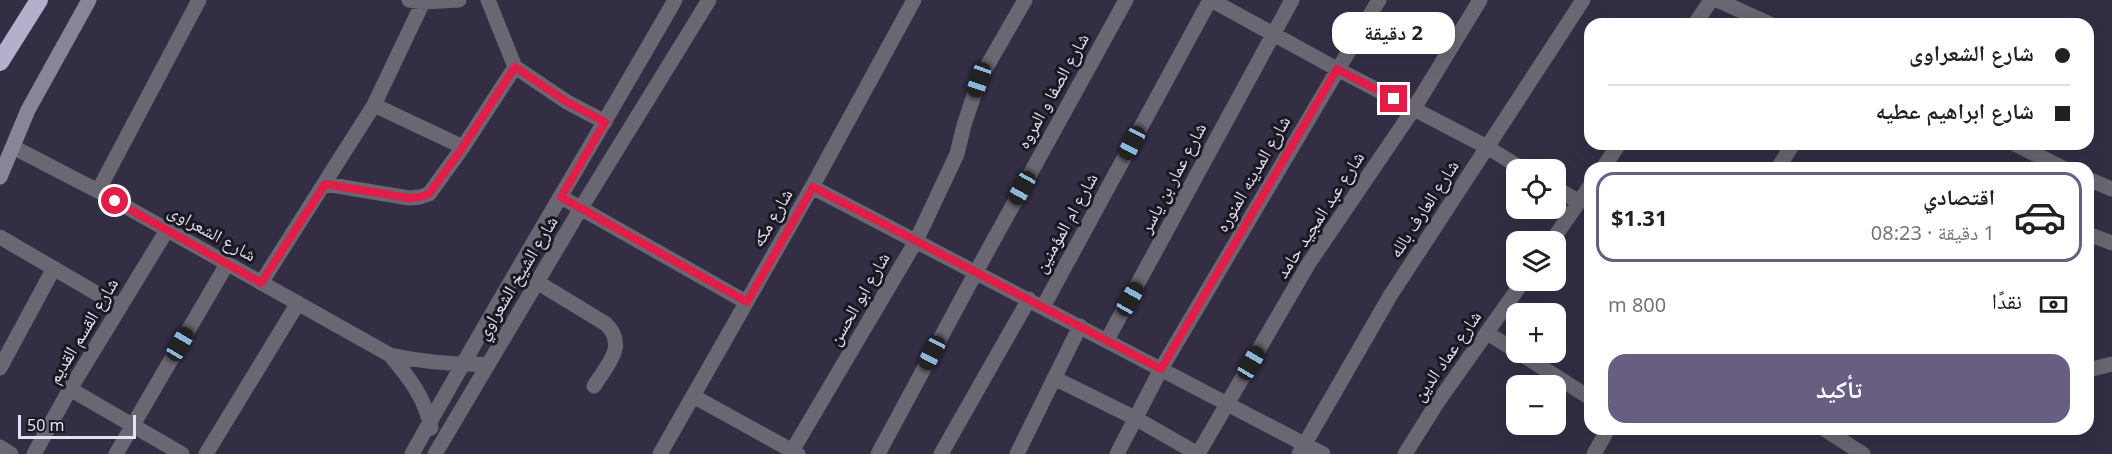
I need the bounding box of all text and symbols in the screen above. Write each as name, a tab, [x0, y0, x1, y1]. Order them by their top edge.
callout: 2 دقيقة	[1332, 12, 1456, 54]
text: 2 دقيقة	[1364, 19, 1423, 46]
street label: شارع الصفا و المروه	[1010, 28, 1094, 153]
text: شارع الشعراوى	[1909, 37, 2034, 67]
car	[965, 60, 993, 100]
route end	[1380, 85, 1407, 112]
text: شارع ابراهيم عطيه	[1875, 95, 2034, 125]
street label: شارع المدينه المنوره	[1209, 111, 1295, 236]
street label: شارع عمار بن ياسر	[1133, 118, 1211, 238]
car	[1116, 123, 1148, 163]
street label: شارع عبد المجيد حامد	[1269, 147, 1369, 282]
street label: شارع العارف بالله	[1383, 155, 1464, 262]
map controls	[1506, 159, 1566, 435]
button: locate	[1506, 159, 1566, 219]
car	[1005, 168, 1039, 208]
street label: شارع ام المؤمنين	[1028, 168, 1103, 277]
text: اقتصادي	[1923, 181, 1995, 211]
street label: شارع مكه	[745, 184, 797, 251]
route start	[101, 187, 128, 214]
icon: car	[2013, 190, 2067, 244]
street label: شارع الشعراوى	[164, 198, 261, 266]
text: $1.31	[1611, 202, 1668, 232]
street label: شارع الشيخ الشعراوي	[470, 211, 566, 346]
text: 1 دقيقة · 08:23	[1871, 219, 1995, 246]
button: layers	[1506, 231, 1566, 291]
street label: شارع ابو الحسن	[822, 248, 894, 349]
street label: شارع القسم القديم	[41, 273, 124, 388]
car	[1113, 279, 1147, 319]
text: نقدًا	[1992, 285, 2022, 315]
icon: cash	[2037, 288, 2070, 321]
text: 800 m	[1608, 291, 1666, 318]
button: +	[1506, 303, 1566, 363]
street label: شارع عماد الدين	[1406, 305, 1486, 406]
car	[163, 324, 197, 364]
car	[916, 333, 948, 373]
car	[1234, 343, 1268, 383]
button: تأكيد	[1608, 354, 2070, 423]
button: −	[1506, 375, 1566, 435]
scale bar	[18, 412, 136, 440]
text: 50 m	[27, 414, 64, 436]

